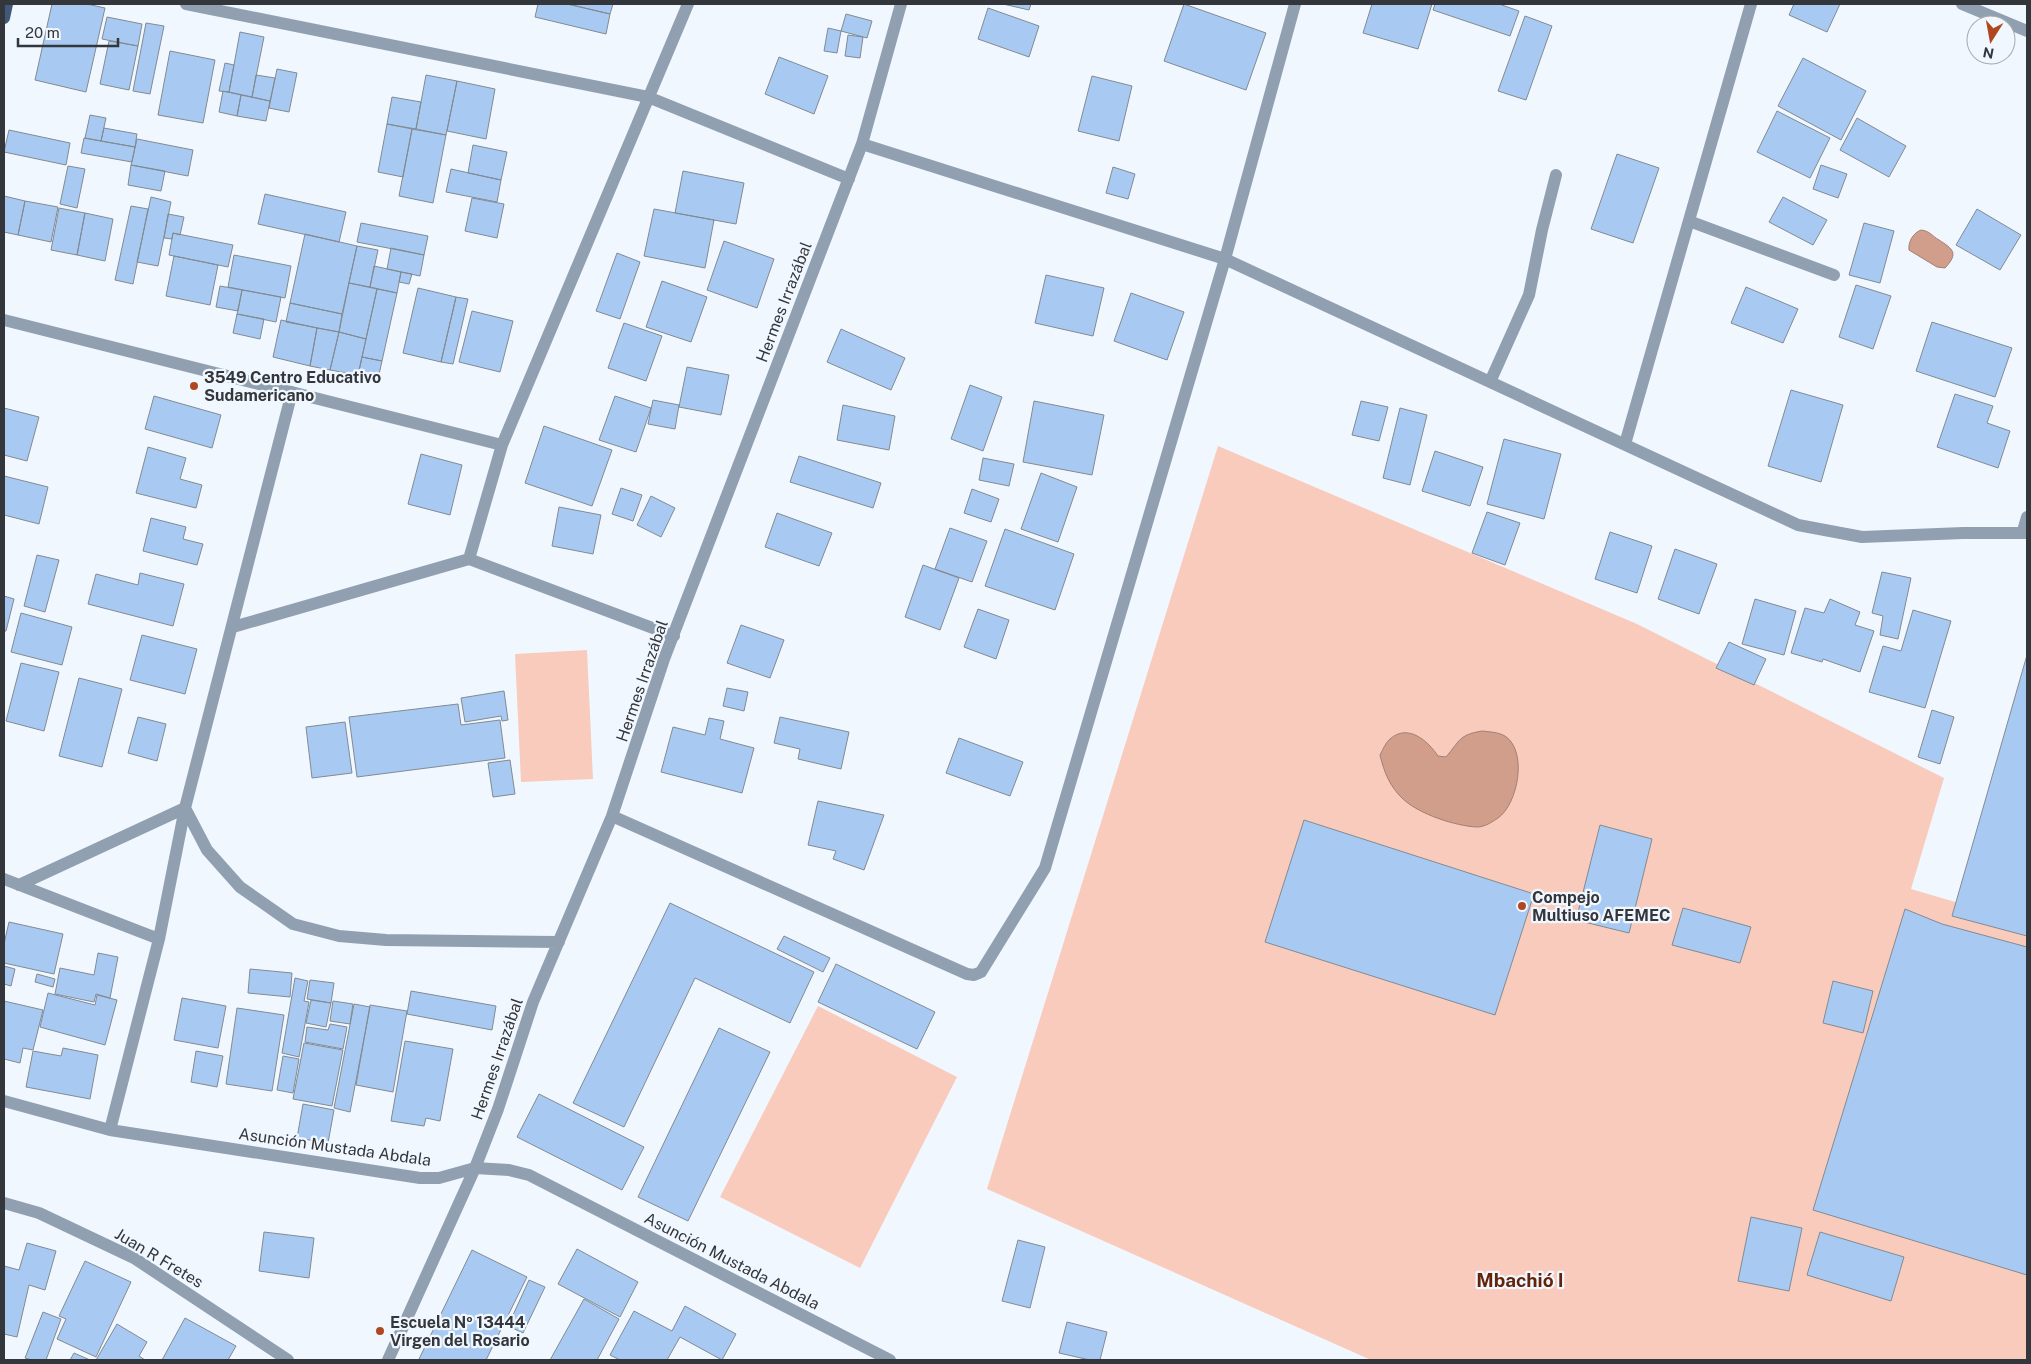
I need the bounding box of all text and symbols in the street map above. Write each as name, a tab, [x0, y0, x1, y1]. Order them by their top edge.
scale bar	[18, 15, 118, 47]
north arrow	[1966, 15, 2016, 65]
text: 20 m	[25, 24, 60, 41]
text: N	[1982, 44, 1995, 62]
street label: Hermes Irrazábal	[752, 239, 816, 365]
place label: 3549 Centro Educativo Sudamericano	[204, 368, 381, 405]
marker: 3549 Centro Educativo Sudamericano	[188, 380, 200, 392]
street label: Hermes Irrazábal	[612, 617, 672, 744]
place label: Compejo Multiuso AFEMEC	[1532, 888, 1671, 925]
marker: Compejo Multiuso AFEMEC	[1516, 900, 1528, 912]
street label: Hermes Irrazábal	[467, 995, 527, 1122]
street label: Asunción Mustada Abdala	[238, 1124, 432, 1170]
street label: Asunción Mustada Abdala	[641, 1208, 823, 1314]
street label: Juan R Fretes	[111, 1224, 207, 1292]
district label: Mbachió I	[1476, 1269, 1564, 1291]
place label: Escuela Nº 13444 Virgen del Rosario	[390, 1313, 530, 1350]
marker: Escuela Nº 13444 Virgen del Rosario	[374, 1325, 386, 1337]

